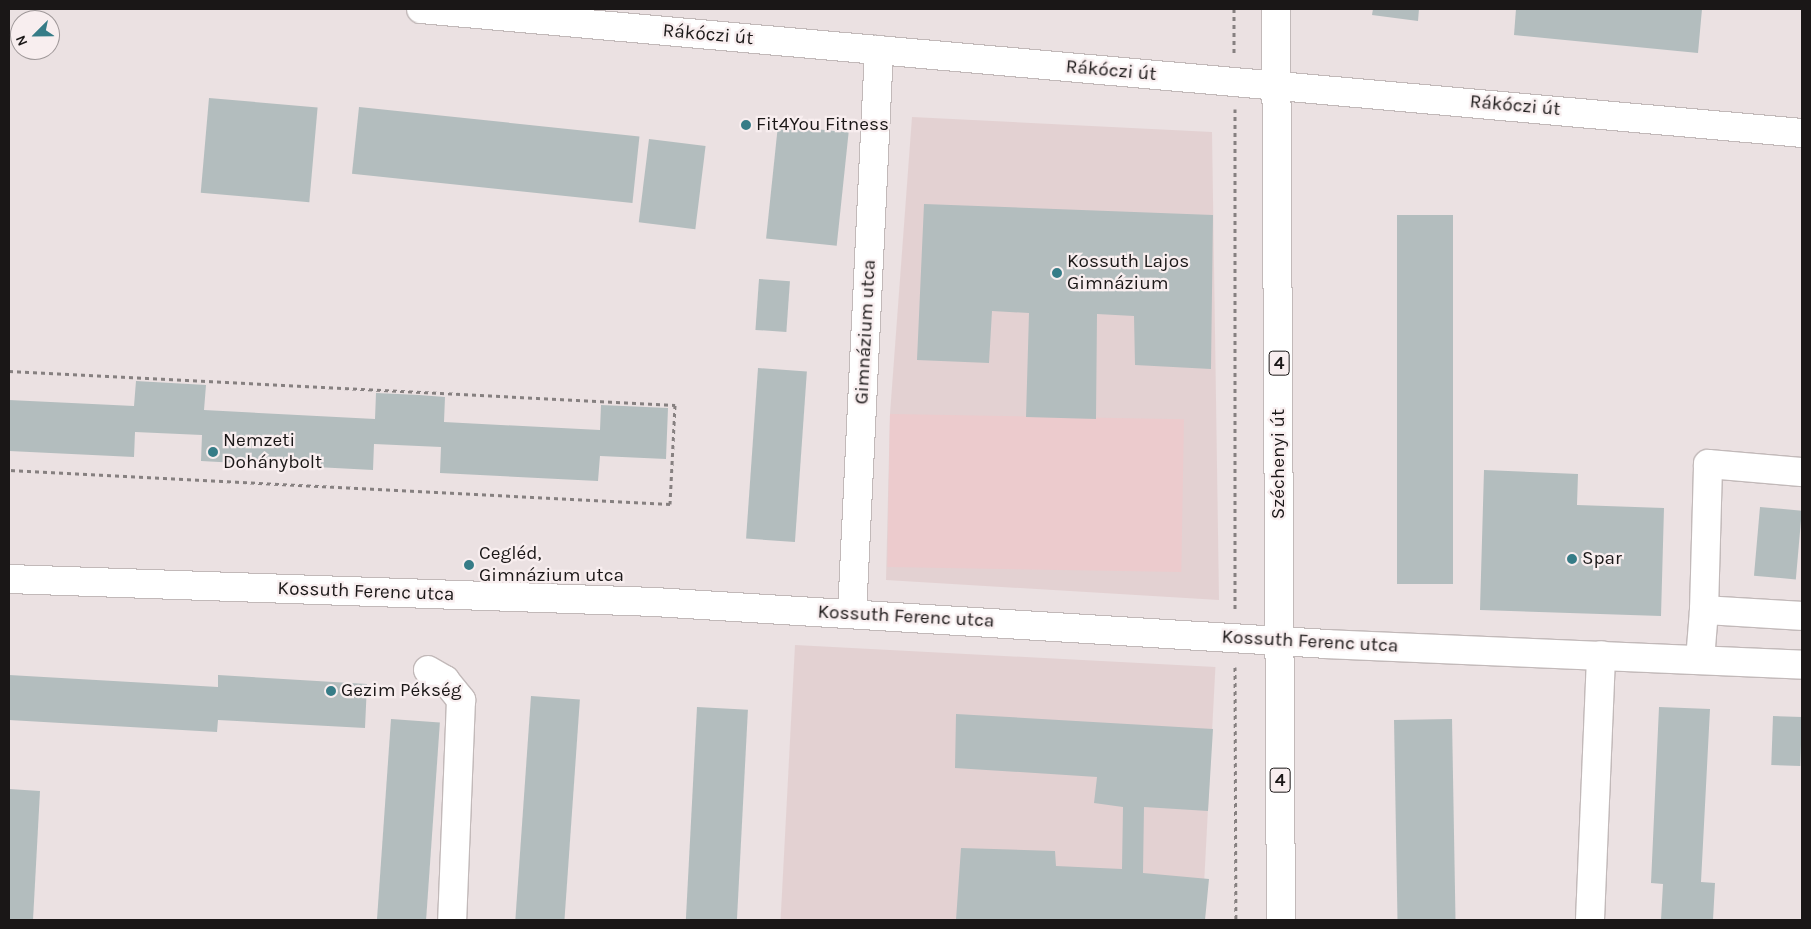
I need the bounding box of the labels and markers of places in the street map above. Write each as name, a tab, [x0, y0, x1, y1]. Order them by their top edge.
place label: Fit4You Fitness	[756, 114, 889, 136]
marker: Fit4You Fitness	[740, 119, 752, 131]
place label: Kossuth Lajos Gimnázium	[1067, 251, 1189, 295]
marker: Kossuth Lajos Gimnázium	[1051, 267, 1063, 279]
place label: Nemzeti Dohánybolt	[223, 430, 322, 474]
marker: Nemzeti Dohánybolt	[207, 446, 219, 458]
place label: Cegléd, Gimnázium utca	[479, 543, 624, 587]
place label: Spar	[1582, 548, 1622, 570]
marker: Spar	[1566, 553, 1578, 565]
marker: Cegléd, Gimnázium utca	[463, 559, 475, 571]
place label: Gezim Pékség	[341, 680, 461, 702]
marker: Gezim Pékség	[325, 685, 337, 697]

